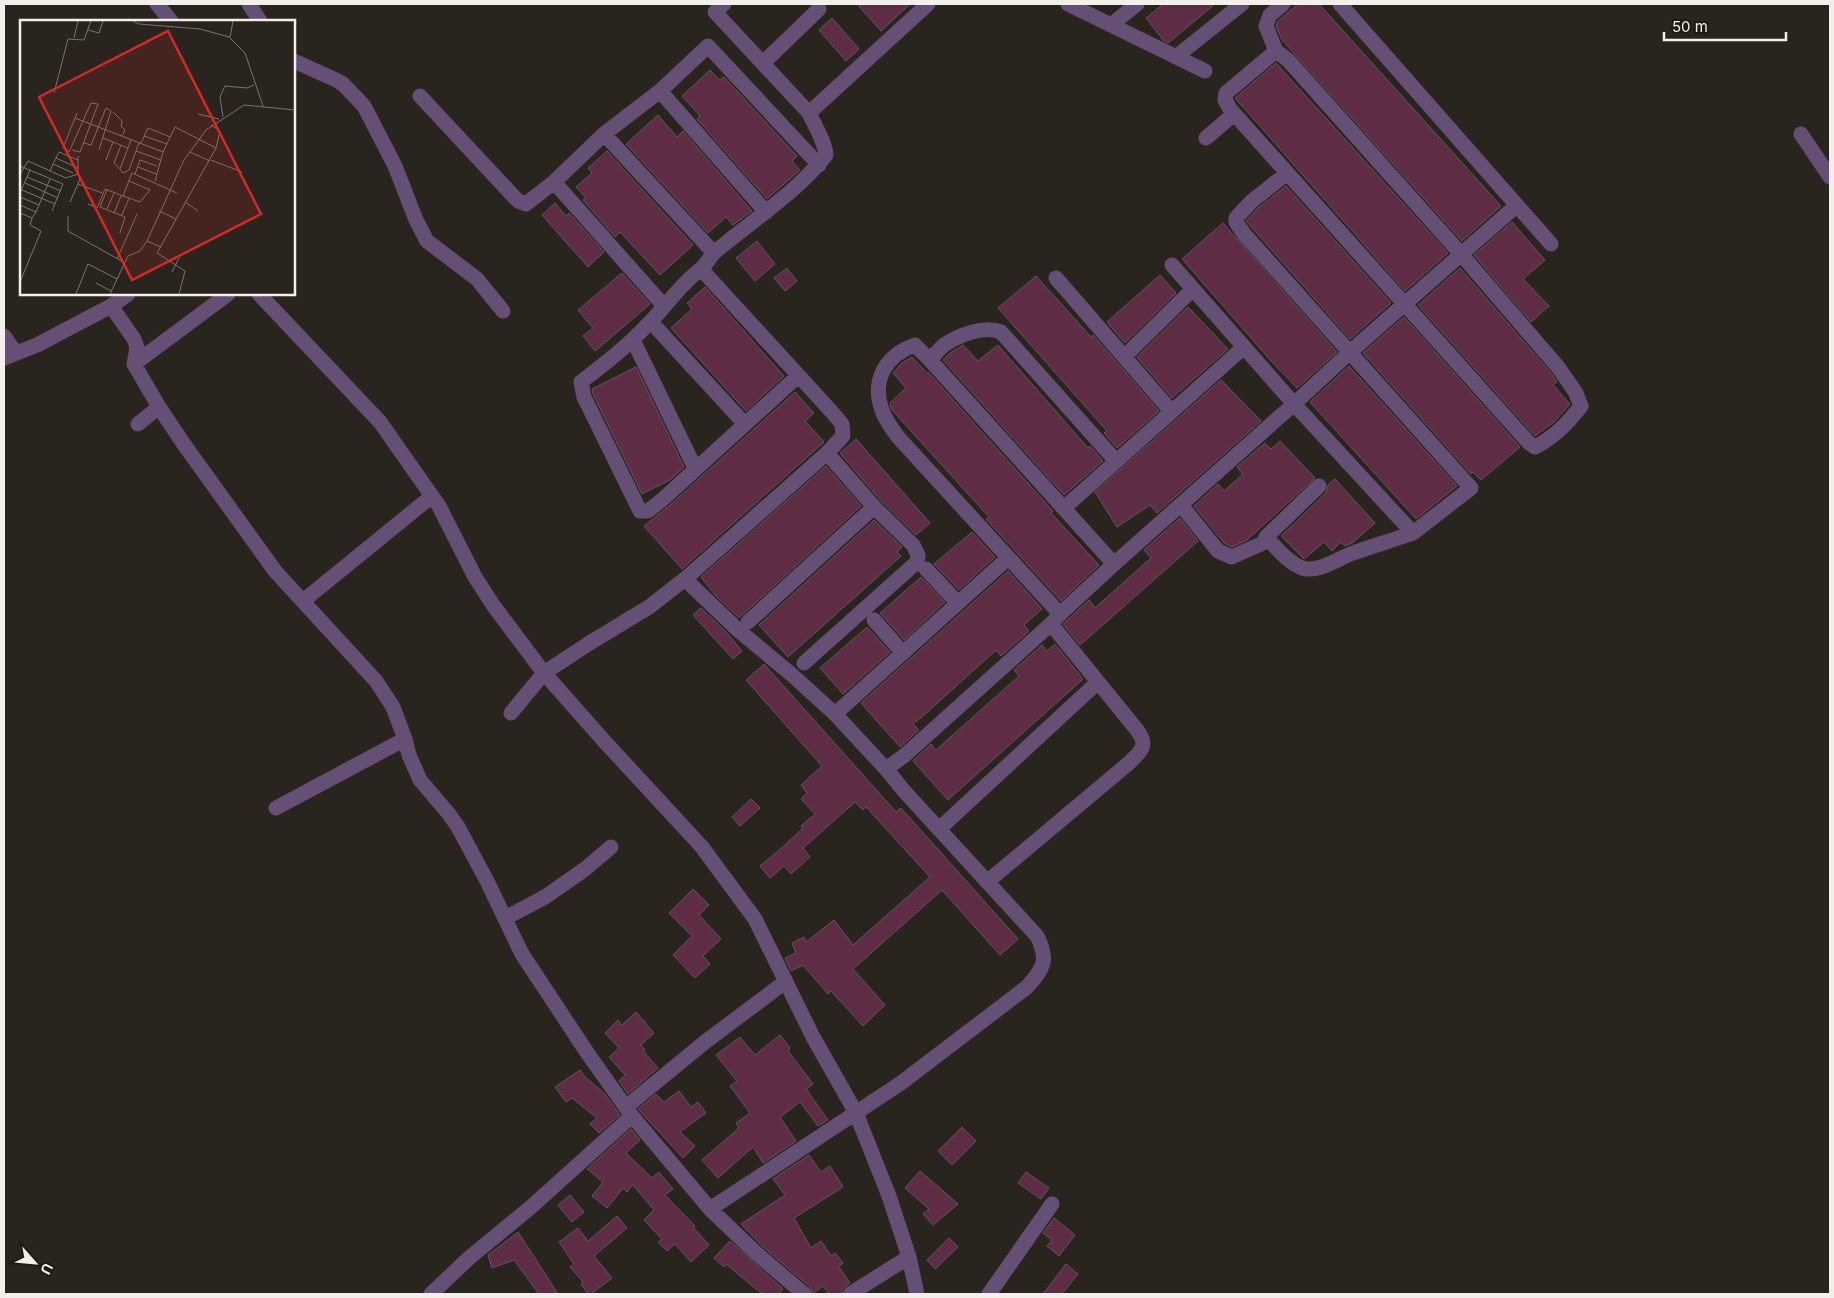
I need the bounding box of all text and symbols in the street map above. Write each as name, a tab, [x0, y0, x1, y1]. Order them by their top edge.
scale bar	[1664, 10, 1786, 42]
text: 50 m	[1672, 17, 1708, 36]
inset map	[20, 20, 295, 295]
north arrow	[10, 1238, 60, 1288]
text: U	[37, 1261, 57, 1278]

